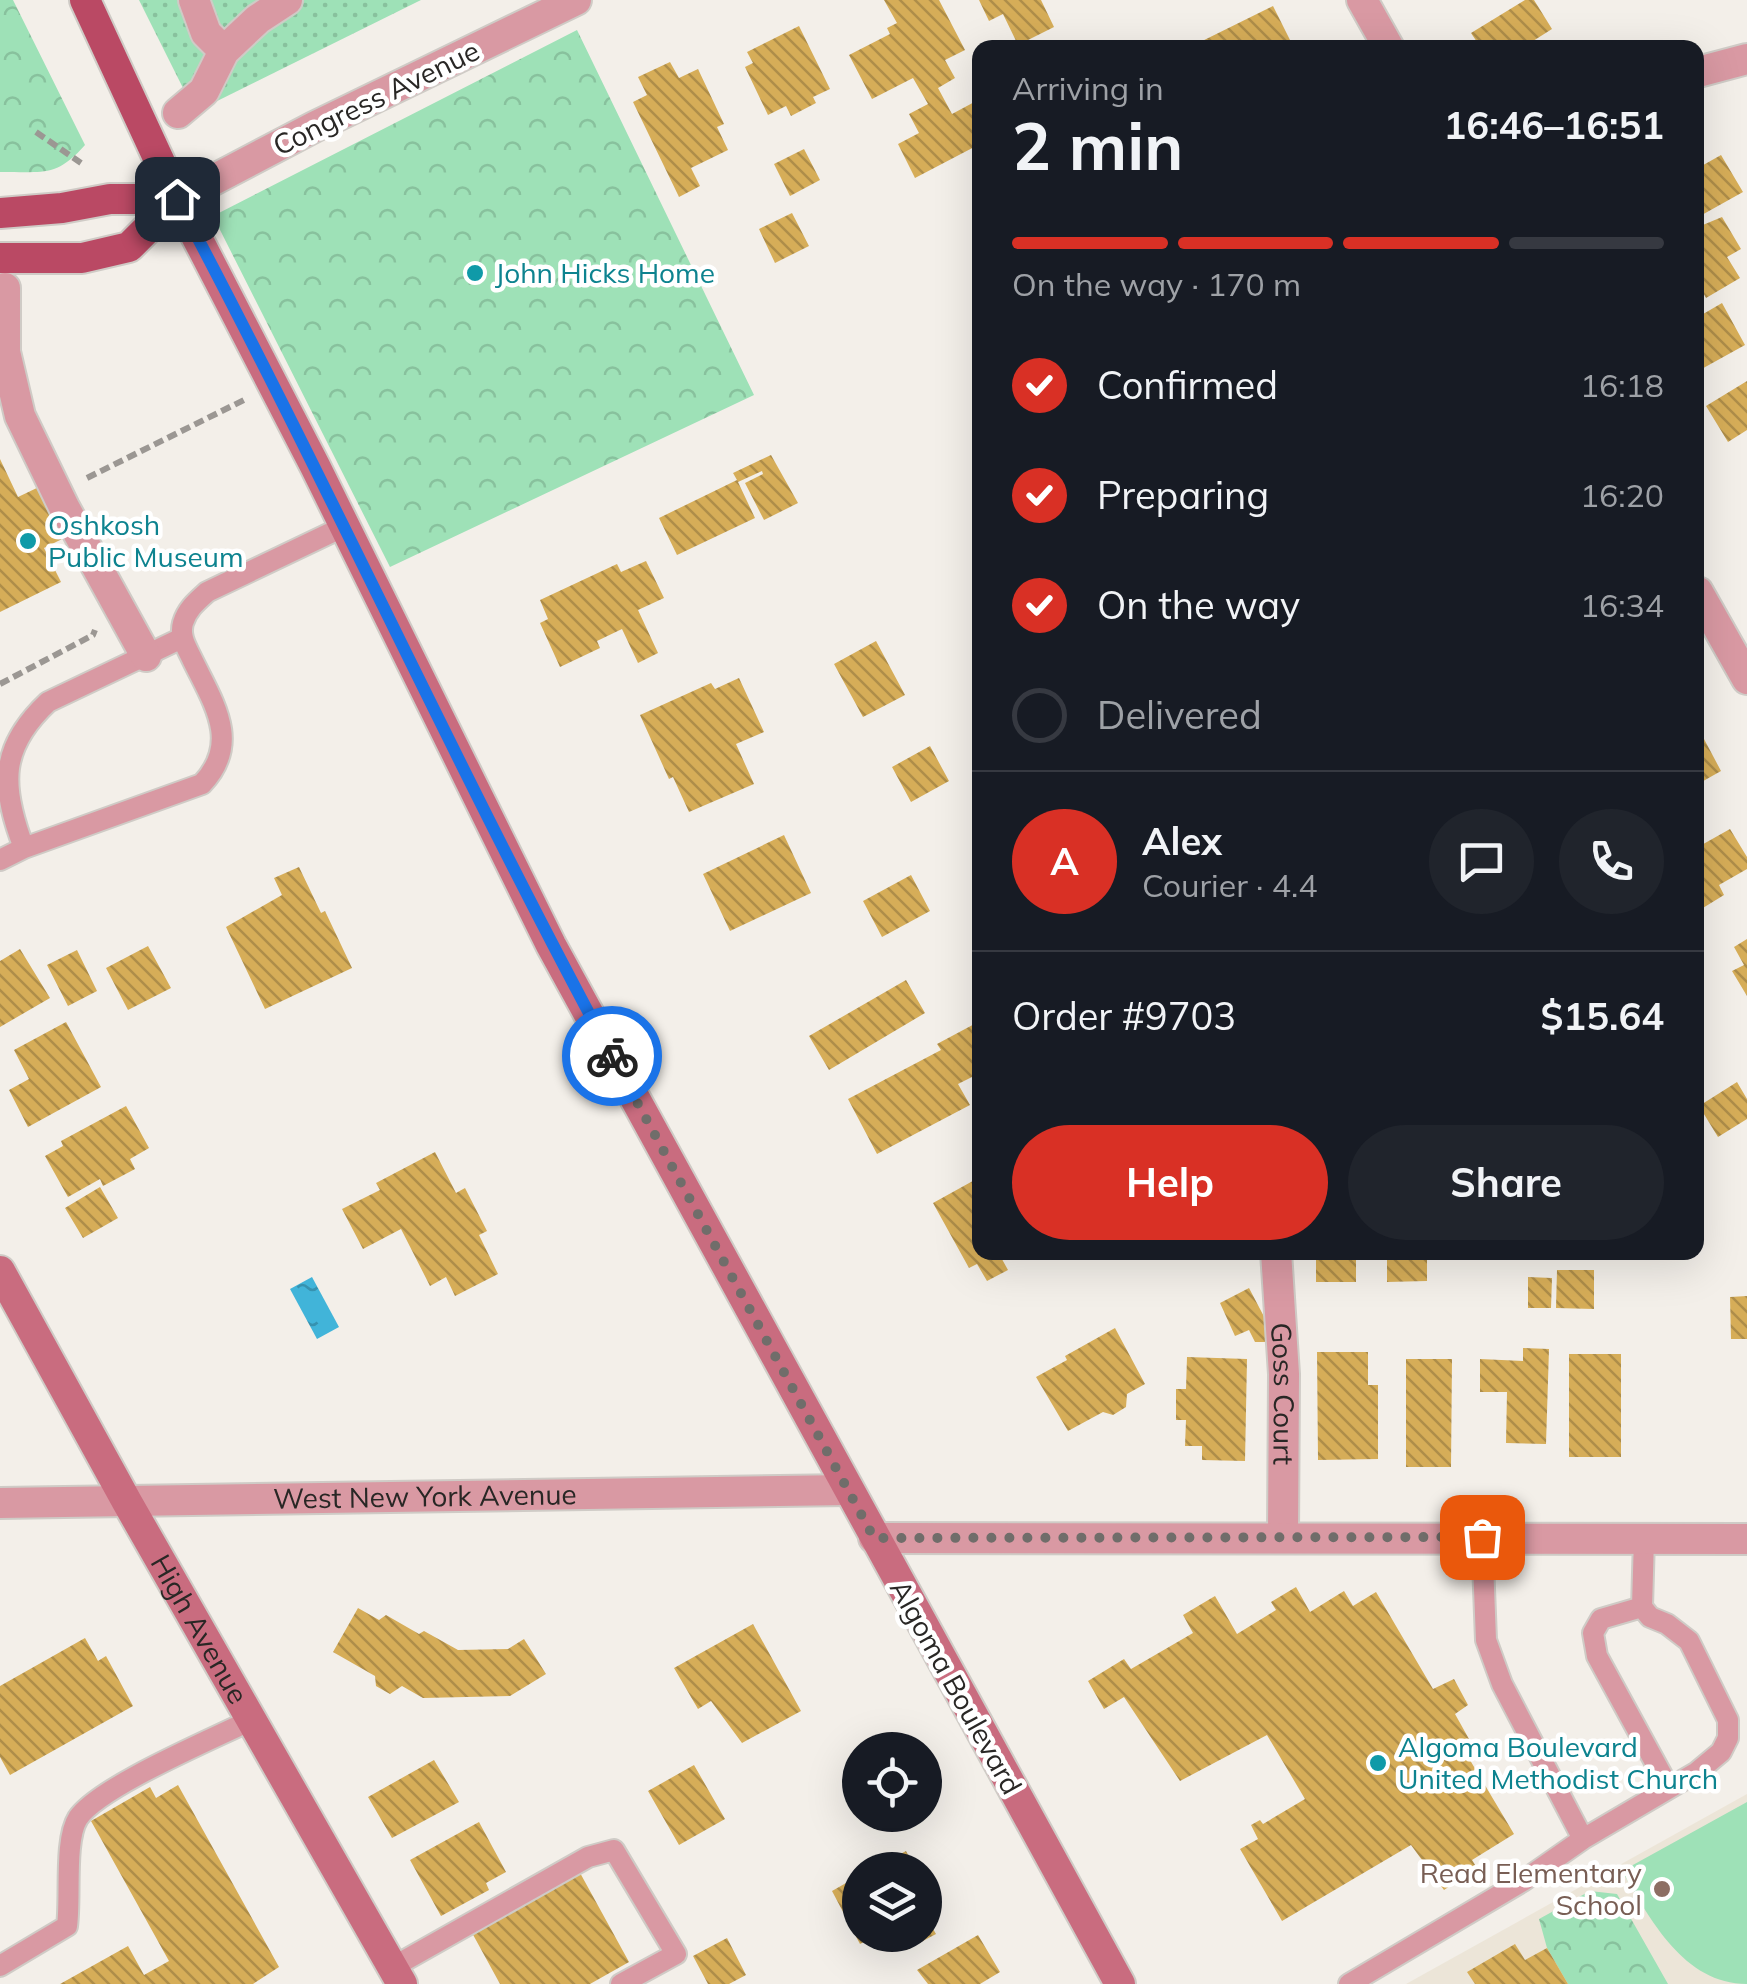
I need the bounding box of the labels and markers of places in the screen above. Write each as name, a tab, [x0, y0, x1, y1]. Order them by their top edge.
pin	[135, 157, 220, 242]
place label: John Hicks Home	[495, 255, 715, 290]
marker: John Hicks Home	[464, 262, 486, 284]
place label: Oshkosh Public Museum	[48, 507, 244, 574]
marker: Oshkosh Public Museum	[17, 530, 39, 552]
pin	[1440, 1495, 1525, 1580]
place label: Algoma Boulevard United Methodist Church	[1398, 1729, 1718, 1796]
marker: Algoma Boulevard United Methodist Church	[1367, 1752, 1389, 1774]
place label: Read Elementary School	[1420, 1855, 1642, 1922]
marker: Read Elementary School	[1651, 1878, 1673, 1900]

